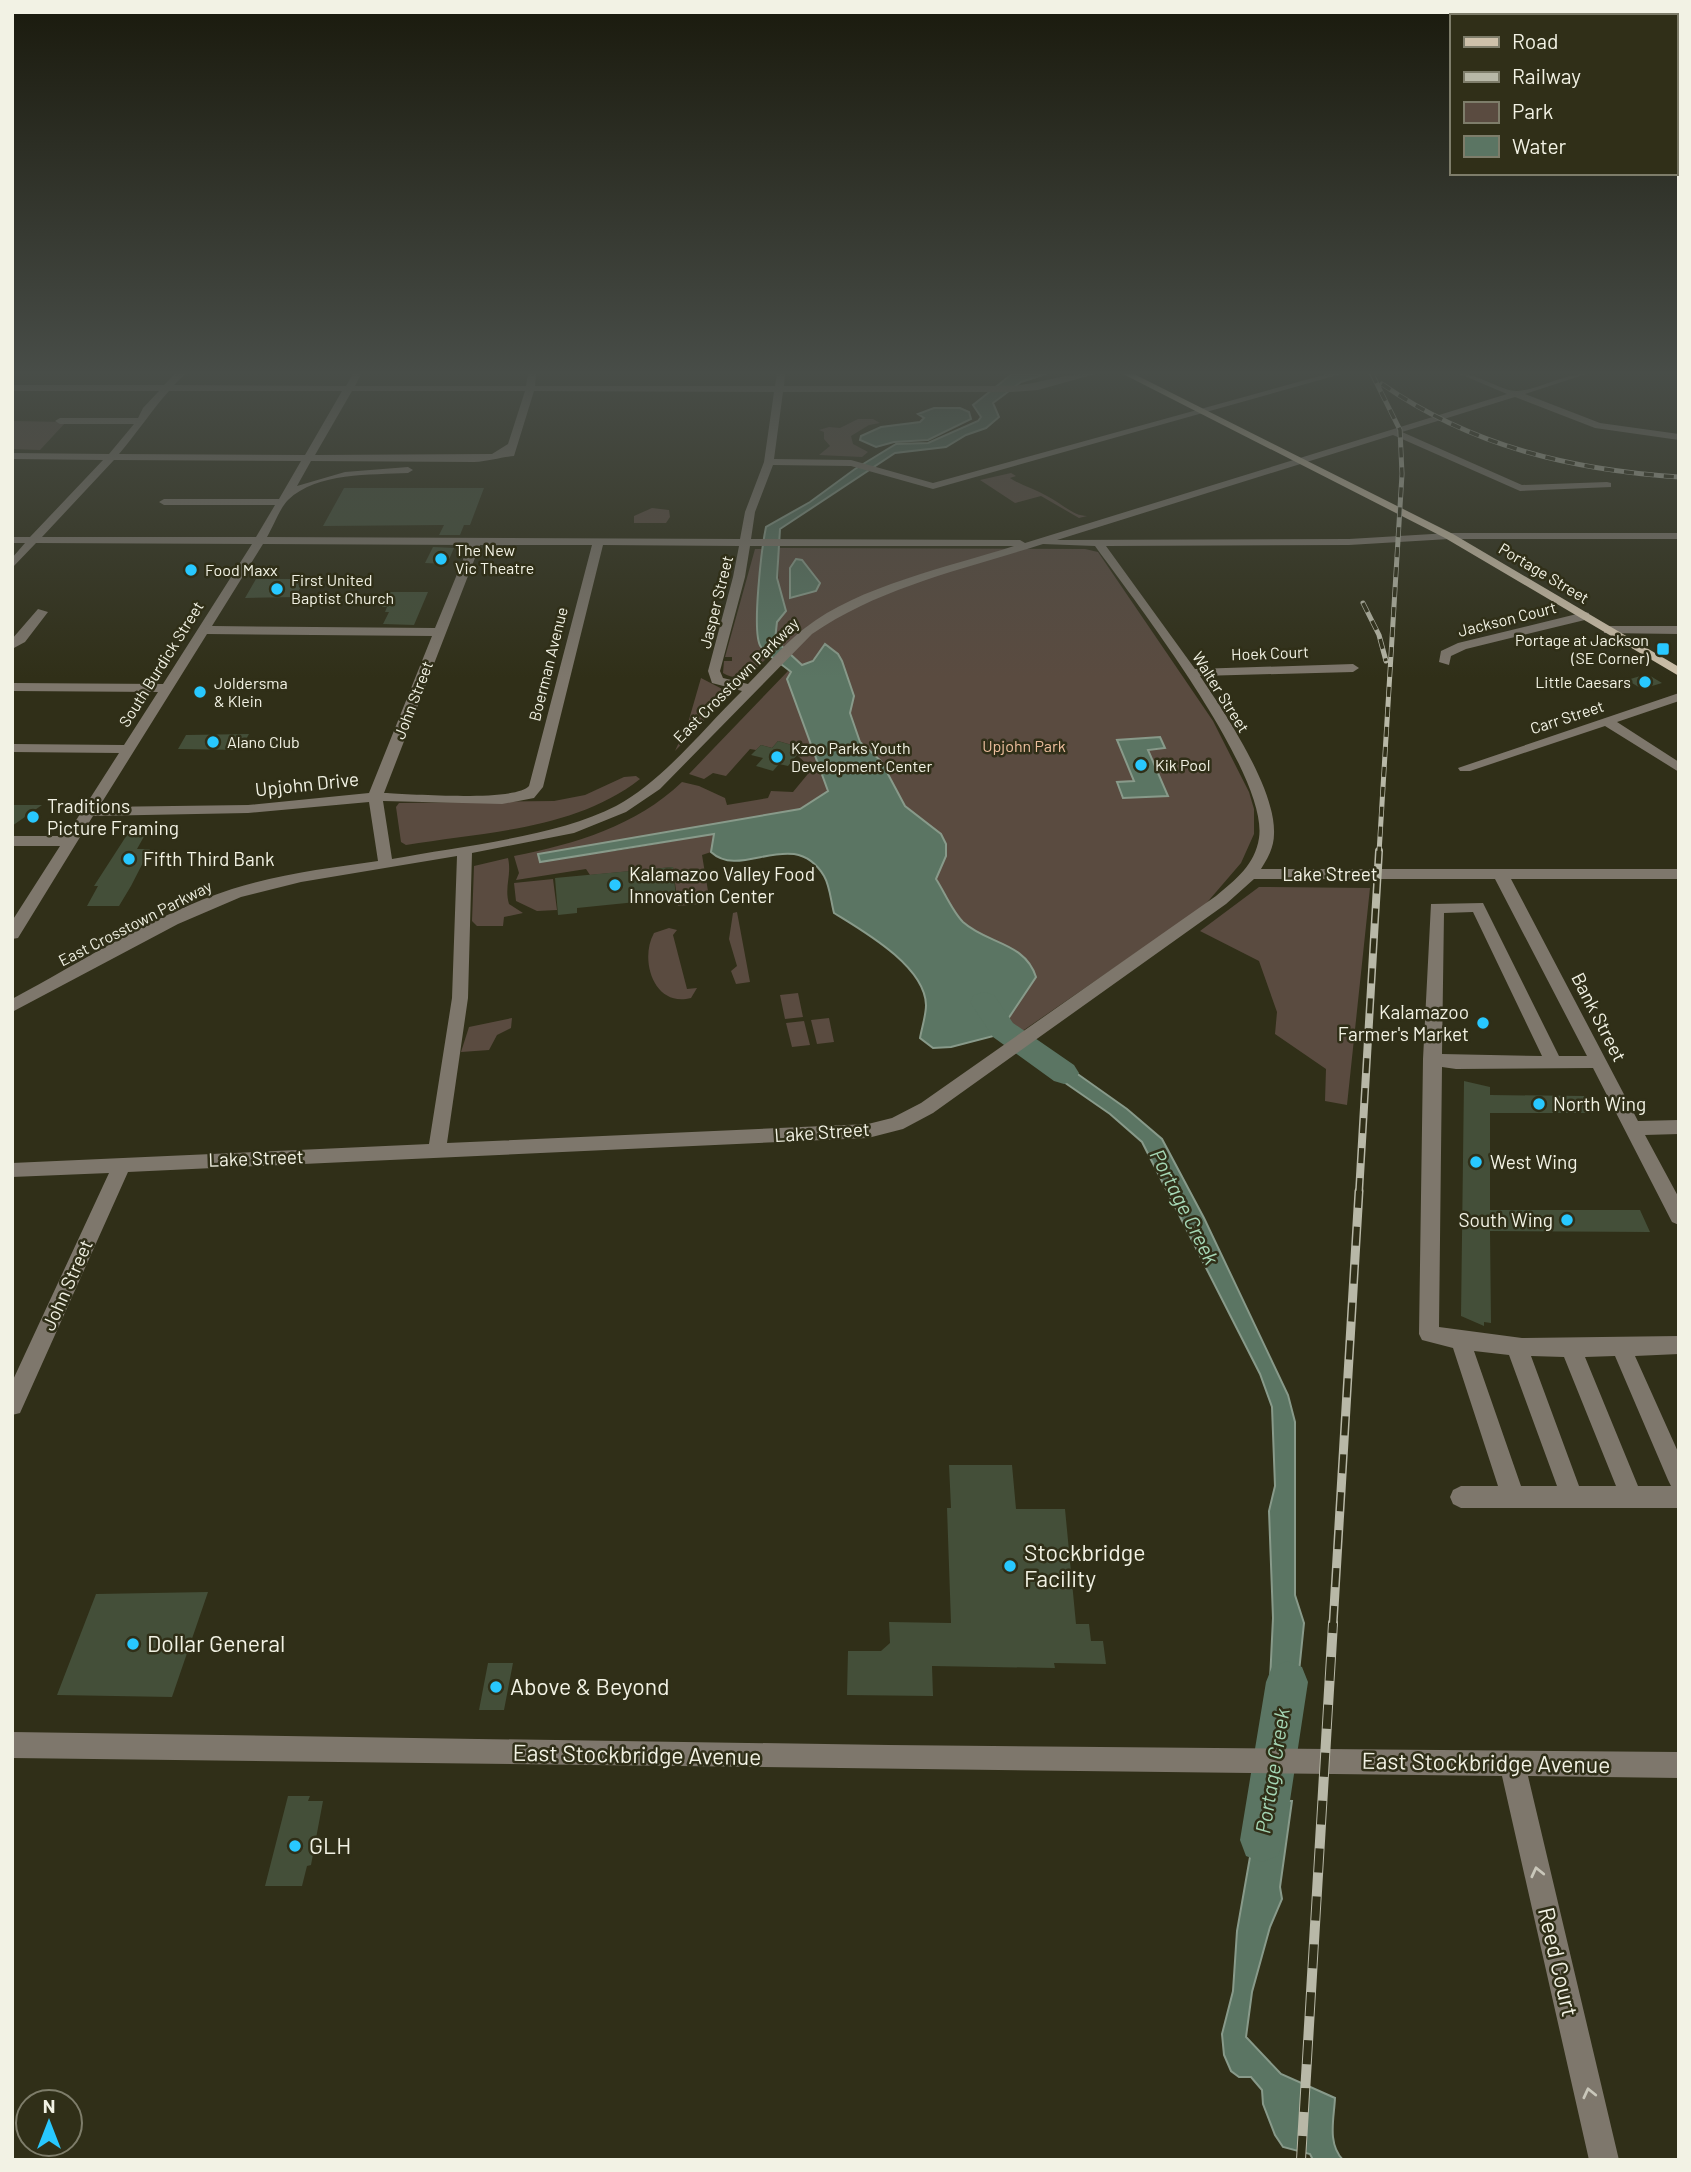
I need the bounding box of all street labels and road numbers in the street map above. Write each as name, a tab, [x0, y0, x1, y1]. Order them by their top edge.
street label: Portage Street	[1496, 538, 1593, 607]
street label: Jasper Street	[695, 553, 736, 650]
street label: South Burdick Street	[114, 597, 207, 730]
street label: Jackson Court	[1456, 597, 1558, 640]
street label: Boerman Avenue	[524, 605, 571, 723]
street label: East Crosstown Parkway	[669, 613, 803, 746]
street label: Hoek Court	[1231, 642, 1309, 663]
street label: Walter Street	[1189, 648, 1254, 736]
street label: John Street	[389, 658, 436, 742]
street label: Carr Street	[1528, 696, 1606, 737]
street label: Upjohn Drive	[254, 767, 360, 800]
street label: Lake Street	[1282, 862, 1378, 885]
street label: East Crosstown Parkway	[55, 875, 215, 969]
street label: Bank Street	[1567, 968, 1632, 1065]
street label: Lake Street	[774, 1117, 870, 1146]
street label: Lake Street	[208, 1144, 304, 1171]
street label: John Street	[36, 1236, 97, 1334]
street label: East Stockbridge Avenue	[512, 1738, 762, 1770]
street label: East Stockbridge Avenue	[1361, 1746, 1611, 1778]
street label: Reed Court	[1533, 1904, 1585, 2019]

